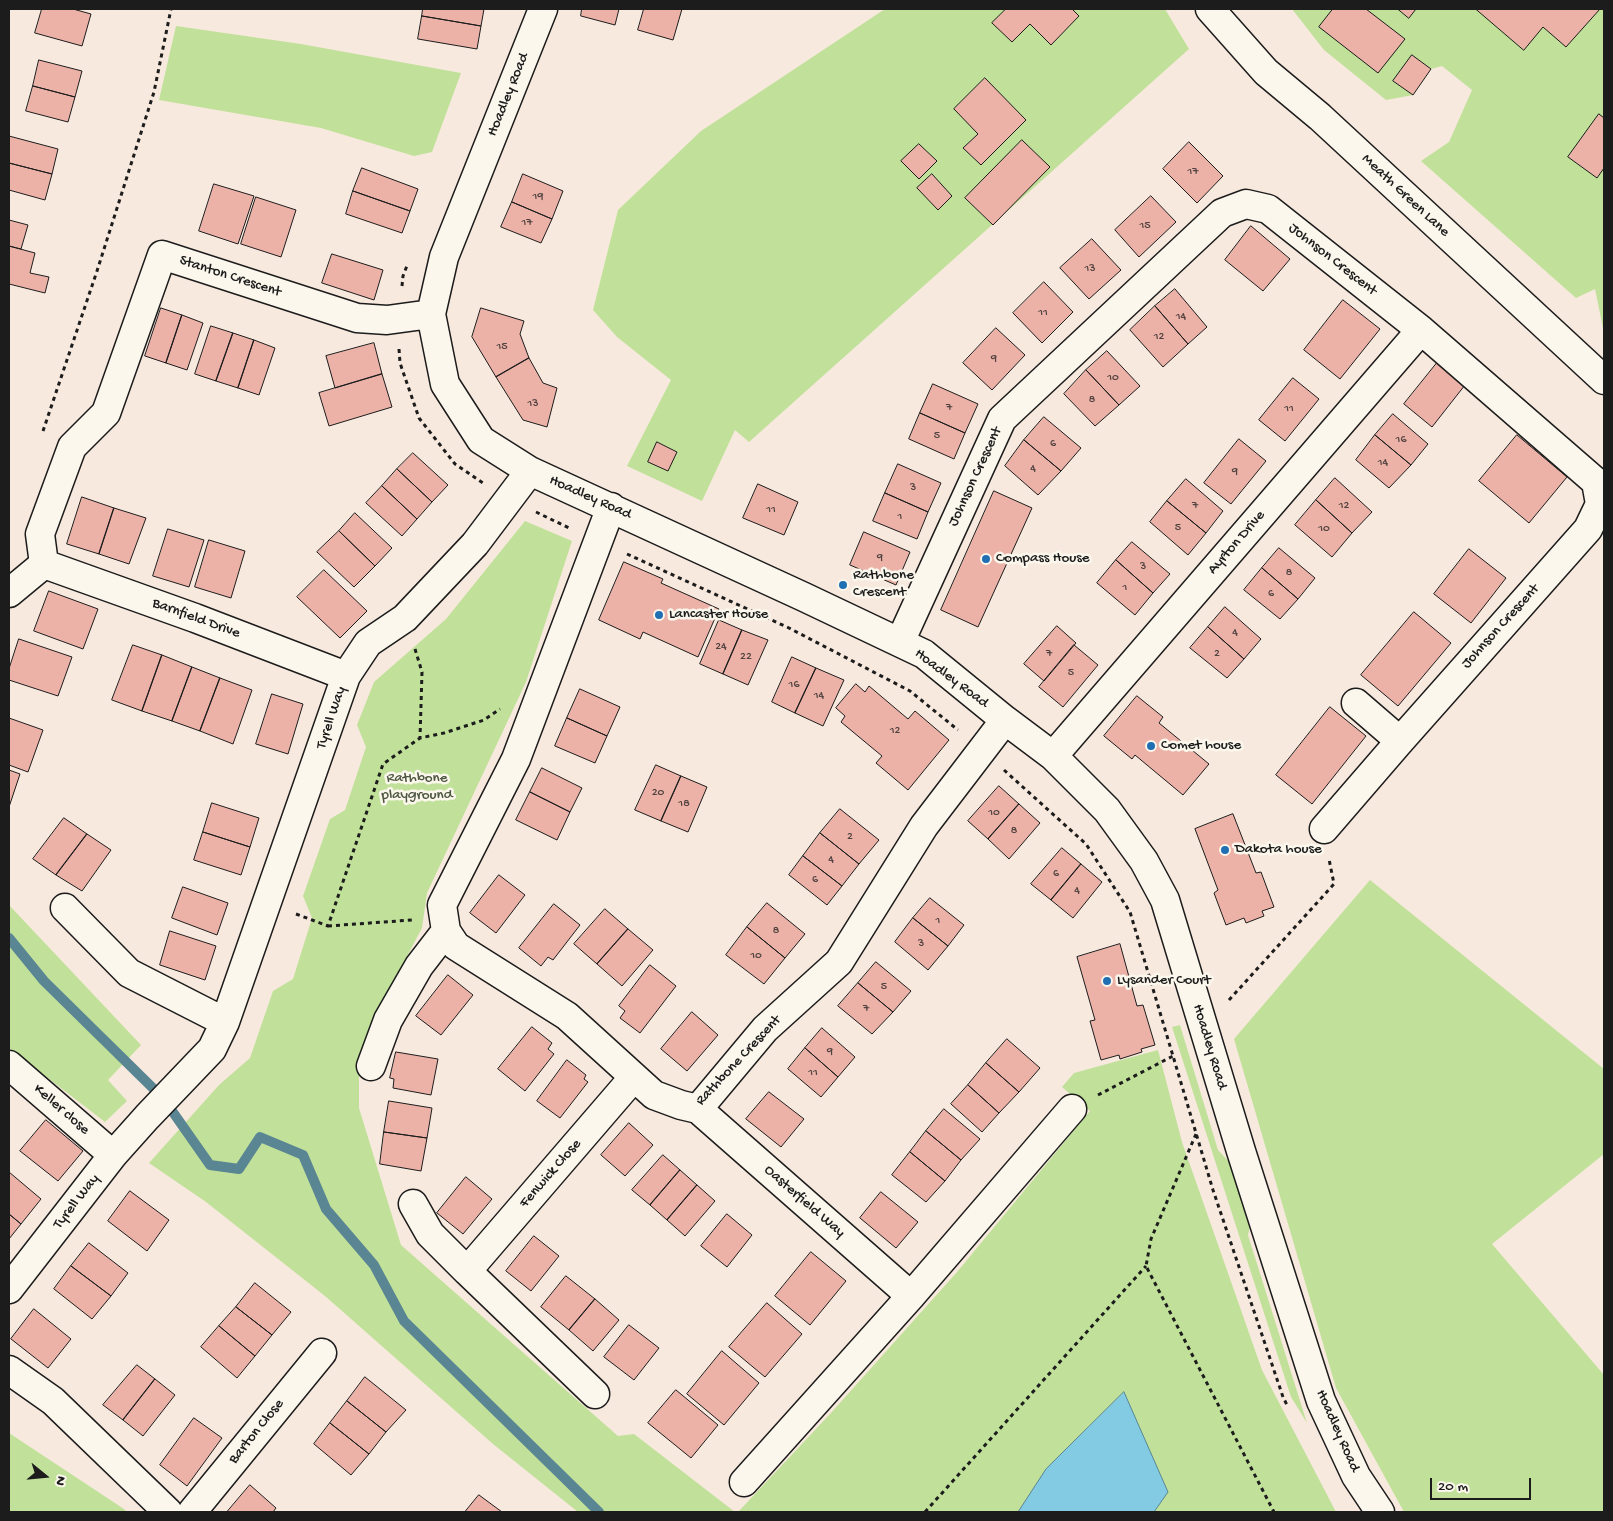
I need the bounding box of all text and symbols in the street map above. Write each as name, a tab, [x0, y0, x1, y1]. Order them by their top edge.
street label: Hoadley Road	[484, 51, 534, 139]
street label: Meath Green Lane	[1357, 151, 1453, 241]
house number: 17	[1187, 165, 1199, 179]
house number: 19	[533, 190, 543, 204]
house number: 17	[521, 216, 533, 230]
house number: 15	[1139, 219, 1151, 233]
street label: Johnson Crescent	[1284, 220, 1380, 300]
street label: Stanton Crescent	[177, 252, 283, 302]
house number: 13	[1084, 262, 1096, 276]
house number: 11	[1038, 306, 1048, 320]
house number: 14	[1176, 310, 1186, 324]
house number: 12	[1154, 330, 1164, 344]
house number: 15	[496, 340, 508, 354]
house number: 9	[991, 352, 997, 366]
house number: 10	[1107, 371, 1119, 385]
house number: 8	[1089, 393, 1095, 407]
house number: 13	[527, 397, 539, 411]
house number: 7	[946, 401, 952, 415]
house number: 11	[1284, 402, 1294, 416]
street label: Johnson Crescent	[945, 424, 1007, 530]
house number: 5	[934, 429, 940, 443]
house number: 16	[1396, 433, 1406, 447]
house number: 6	[1050, 437, 1056, 451]
house number: 14	[1378, 456, 1388, 470]
house number: 4	[1030, 462, 1036, 476]
house number: 9	[1232, 465, 1238, 479]
street label: Hoadley Road	[546, 472, 634, 524]
house number: 3	[910, 481, 916, 495]
house number: 7	[1192, 499, 1198, 513]
house number: 12	[1339, 499, 1349, 513]
house number: 11	[766, 503, 776, 517]
street label: Ayrton Drive	[1204, 507, 1270, 579]
house number: 1	[898, 510, 902, 524]
house number: 5	[1175, 521, 1181, 535]
house number: 10	[1318, 522, 1330, 536]
place label: Compass House	[996, 550, 1090, 568]
house number: 9	[877, 551, 883, 565]
marker: Compass House	[980, 553, 992, 565]
house number: 3	[1140, 560, 1146, 574]
house number: 8	[1286, 566, 1292, 580]
place label: Rathbone Crescent	[853, 567, 914, 602]
marker: Rathbone Crescent	[837, 579, 849, 591]
house number: 1	[1123, 581, 1127, 595]
street label: Johnson Crescent	[1458, 581, 1544, 673]
house number: 6	[1268, 587, 1274, 601]
street label: Barnfield Drive	[150, 595, 242, 643]
place label: Lancaster House	[669, 606, 768, 624]
marker: Lancaster House	[653, 609, 665, 621]
house number: 4	[1232, 626, 1238, 640]
house number: 24	[715, 640, 727, 654]
street label: Hoadley Road	[910, 645, 992, 713]
house number: 7	[1046, 647, 1052, 661]
house number: 2	[1214, 647, 1220, 661]
house number: 22	[740, 650, 752, 664]
house number: 5	[1068, 666, 1074, 680]
house number: 16	[789, 678, 799, 692]
street label: Tyrell Way	[313, 684, 351, 752]
house number: 14	[814, 689, 824, 703]
house number: 12	[890, 724, 900, 738]
place label: Comet house	[1161, 737, 1241, 755]
marker: Comet house	[1145, 740, 1157, 752]
park label: Rathbone playground	[382, 770, 452, 805]
house number: 20	[652, 786, 664, 800]
house number: 18	[678, 797, 690, 811]
house number: 10	[988, 806, 1000, 820]
house number: 8	[1011, 824, 1017, 838]
house number: 2	[847, 830, 853, 844]
place label: Dakota house	[1235, 841, 1322, 859]
marker: Dakota house	[1219, 844, 1231, 856]
house number: 4	[828, 853, 834, 867]
house number: 6	[1053, 867, 1059, 881]
house number: 6	[812, 873, 818, 887]
house number: 4	[1074, 884, 1080, 898]
house number: 1	[936, 914, 940, 928]
house number: 8	[773, 924, 779, 938]
house number: 3	[918, 937, 924, 951]
house number: 10	[750, 949, 762, 963]
place label: Lysander Court	[1117, 972, 1211, 990]
marker: Lysander Court	[1101, 975, 1113, 987]
house number: 5	[881, 980, 887, 994]
house number: 7	[863, 1002, 869, 1016]
street label: Hoadley Road	[1187, 1002, 1231, 1092]
street label: Rathbone Crescent	[692, 1012, 786, 1110]
house number: 9	[827, 1045, 833, 1059]
house number: 11	[808, 1066, 818, 1080]
street label: Keller close	[29, 1081, 93, 1139]
street label: Fenwick Close	[516, 1136, 586, 1212]
street label: Oasterfield Way	[760, 1162, 848, 1242]
street label: Tyrell Way	[50, 1171, 104, 1233]
street label: Hoadley Road	[1311, 1387, 1363, 1475]
street label: Barton Close	[225, 1396, 289, 1468]
north arrow	[20, 1451, 70, 1501]
scale bar	[1433, 1468, 1534, 1500]
text: N	[50, 1474, 69, 1487]
text: 20 m	[1438, 1478, 1468, 1496]

